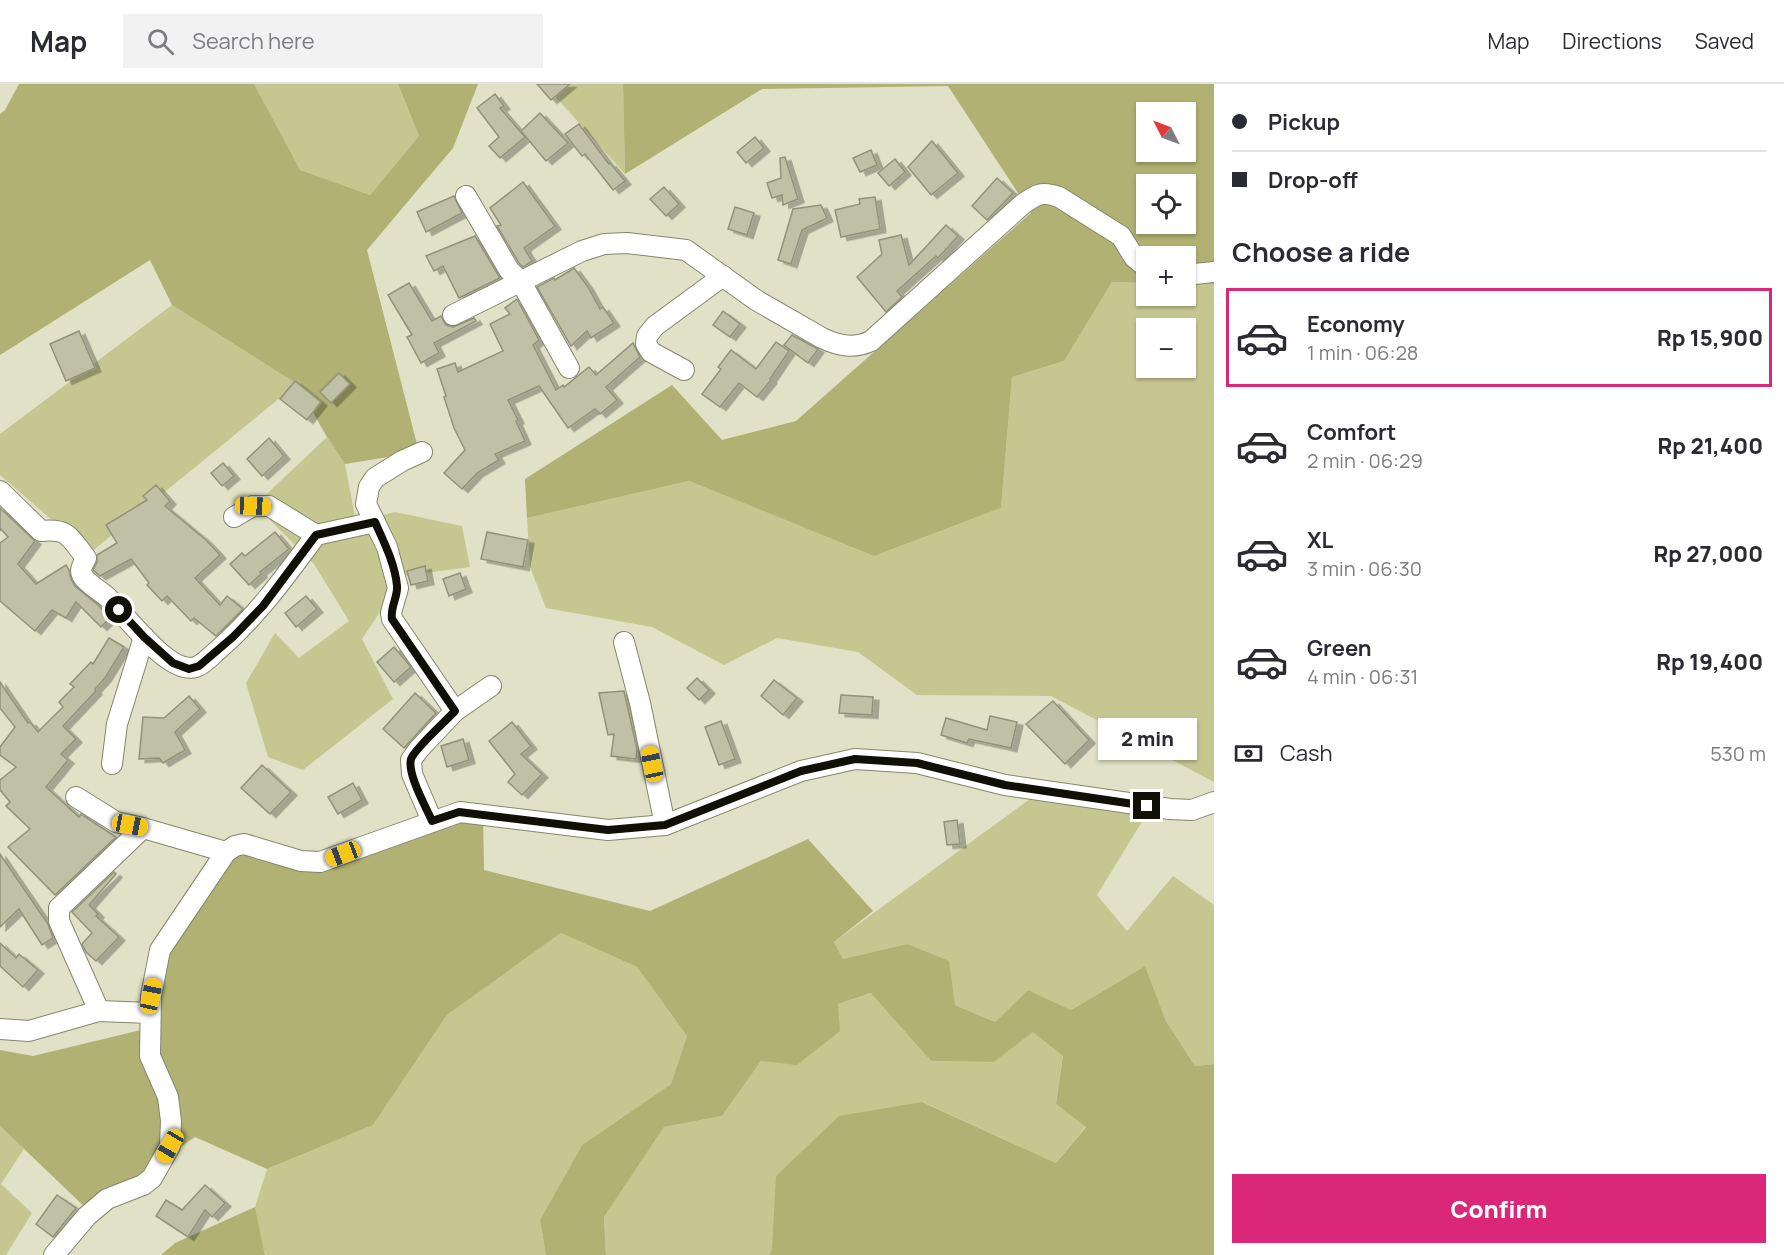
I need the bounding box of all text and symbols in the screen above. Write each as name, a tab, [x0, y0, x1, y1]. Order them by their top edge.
search box	[123, 14, 543, 68]
text: Map	[30, 22, 87, 60]
icon: search	[144, 25, 177, 58]
text: Search here	[192, 26, 315, 56]
text: Map	[1488, 27, 1529, 55]
text: Directions	[1562, 27, 1662, 55]
text: Saved	[1695, 27, 1754, 55]
north arrow	[1136, 102, 1196, 162]
map controls	[1136, 102, 1196, 378]
text: Pickup	[1268, 107, 1340, 137]
text: Drop-off	[1268, 165, 1358, 195]
button: locate	[1136, 174, 1196, 234]
text: Choose a ride	[1232, 233, 1410, 270]
button: +	[1136, 246, 1196, 306]
text: Economy	[1307, 309, 1405, 339]
icon: car	[1235, 311, 1289, 365]
button: −	[1136, 318, 1196, 378]
text: Rp 15,900	[1657, 323, 1763, 353]
text: 1 min · 06:28	[1307, 339, 1418, 366]
text: Comfort	[1307, 417, 1396, 447]
icon: car	[1235, 419, 1289, 473]
text: Rp 21,400	[1658, 431, 1763, 461]
text: 2 min · 06:29	[1307, 447, 1423, 474]
car	[235, 496, 271, 516]
text: XL	[1307, 525, 1333, 555]
icon: car	[1235, 527, 1289, 581]
text: Rp 27,000	[1653, 539, 1763, 569]
text: 3 min · 06:30	[1307, 555, 1422, 582]
route start	[105, 596, 132, 623]
text: Green	[1307, 633, 1372, 663]
icon: car	[1235, 635, 1289, 689]
text: Rp 19,400	[1656, 647, 1763, 677]
text: 4 min · 06:31	[1307, 663, 1418, 690]
callout: 2 min	[1098, 719, 1196, 761]
text: 2 min	[1121, 725, 1174, 752]
icon: cash	[1232, 737, 1265, 770]
text: Cash	[1280, 738, 1333, 768]
text: 530 m	[1710, 740, 1766, 767]
car	[639, 745, 665, 783]
route end	[1133, 792, 1160, 819]
car	[111, 813, 149, 837]
car	[323, 839, 363, 869]
car	[138, 977, 164, 1015]
car	[153, 1126, 187, 1166]
button: Confirm	[1232, 1174, 1766, 1243]

